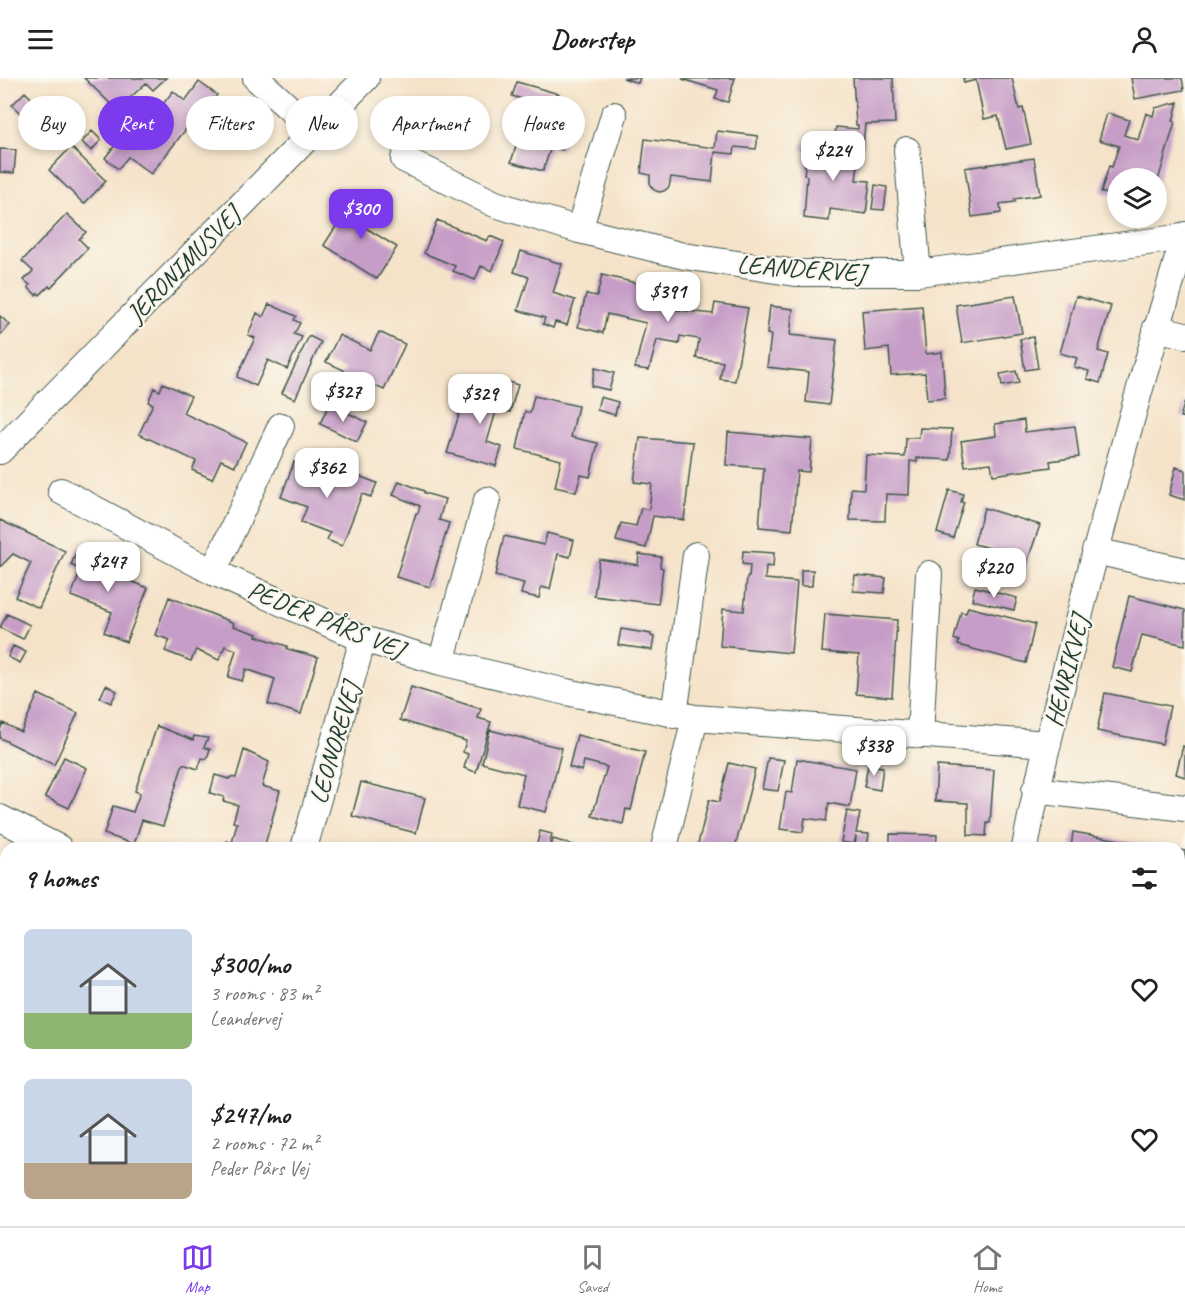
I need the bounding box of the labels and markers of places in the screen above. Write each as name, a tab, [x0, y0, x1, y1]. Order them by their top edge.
pin: $224	[797, 131, 869, 182]
pin: $300	[325, 189, 397, 240]
pin: $391	[632, 272, 704, 323]
pin: $327	[307, 372, 379, 423]
pin: $329	[444, 374, 516, 425]
pin: $362	[291, 448, 363, 499]
pin: $247	[72, 542, 144, 593]
pin: $220	[958, 548, 1030, 599]
pin: $338	[838, 726, 910, 777]

